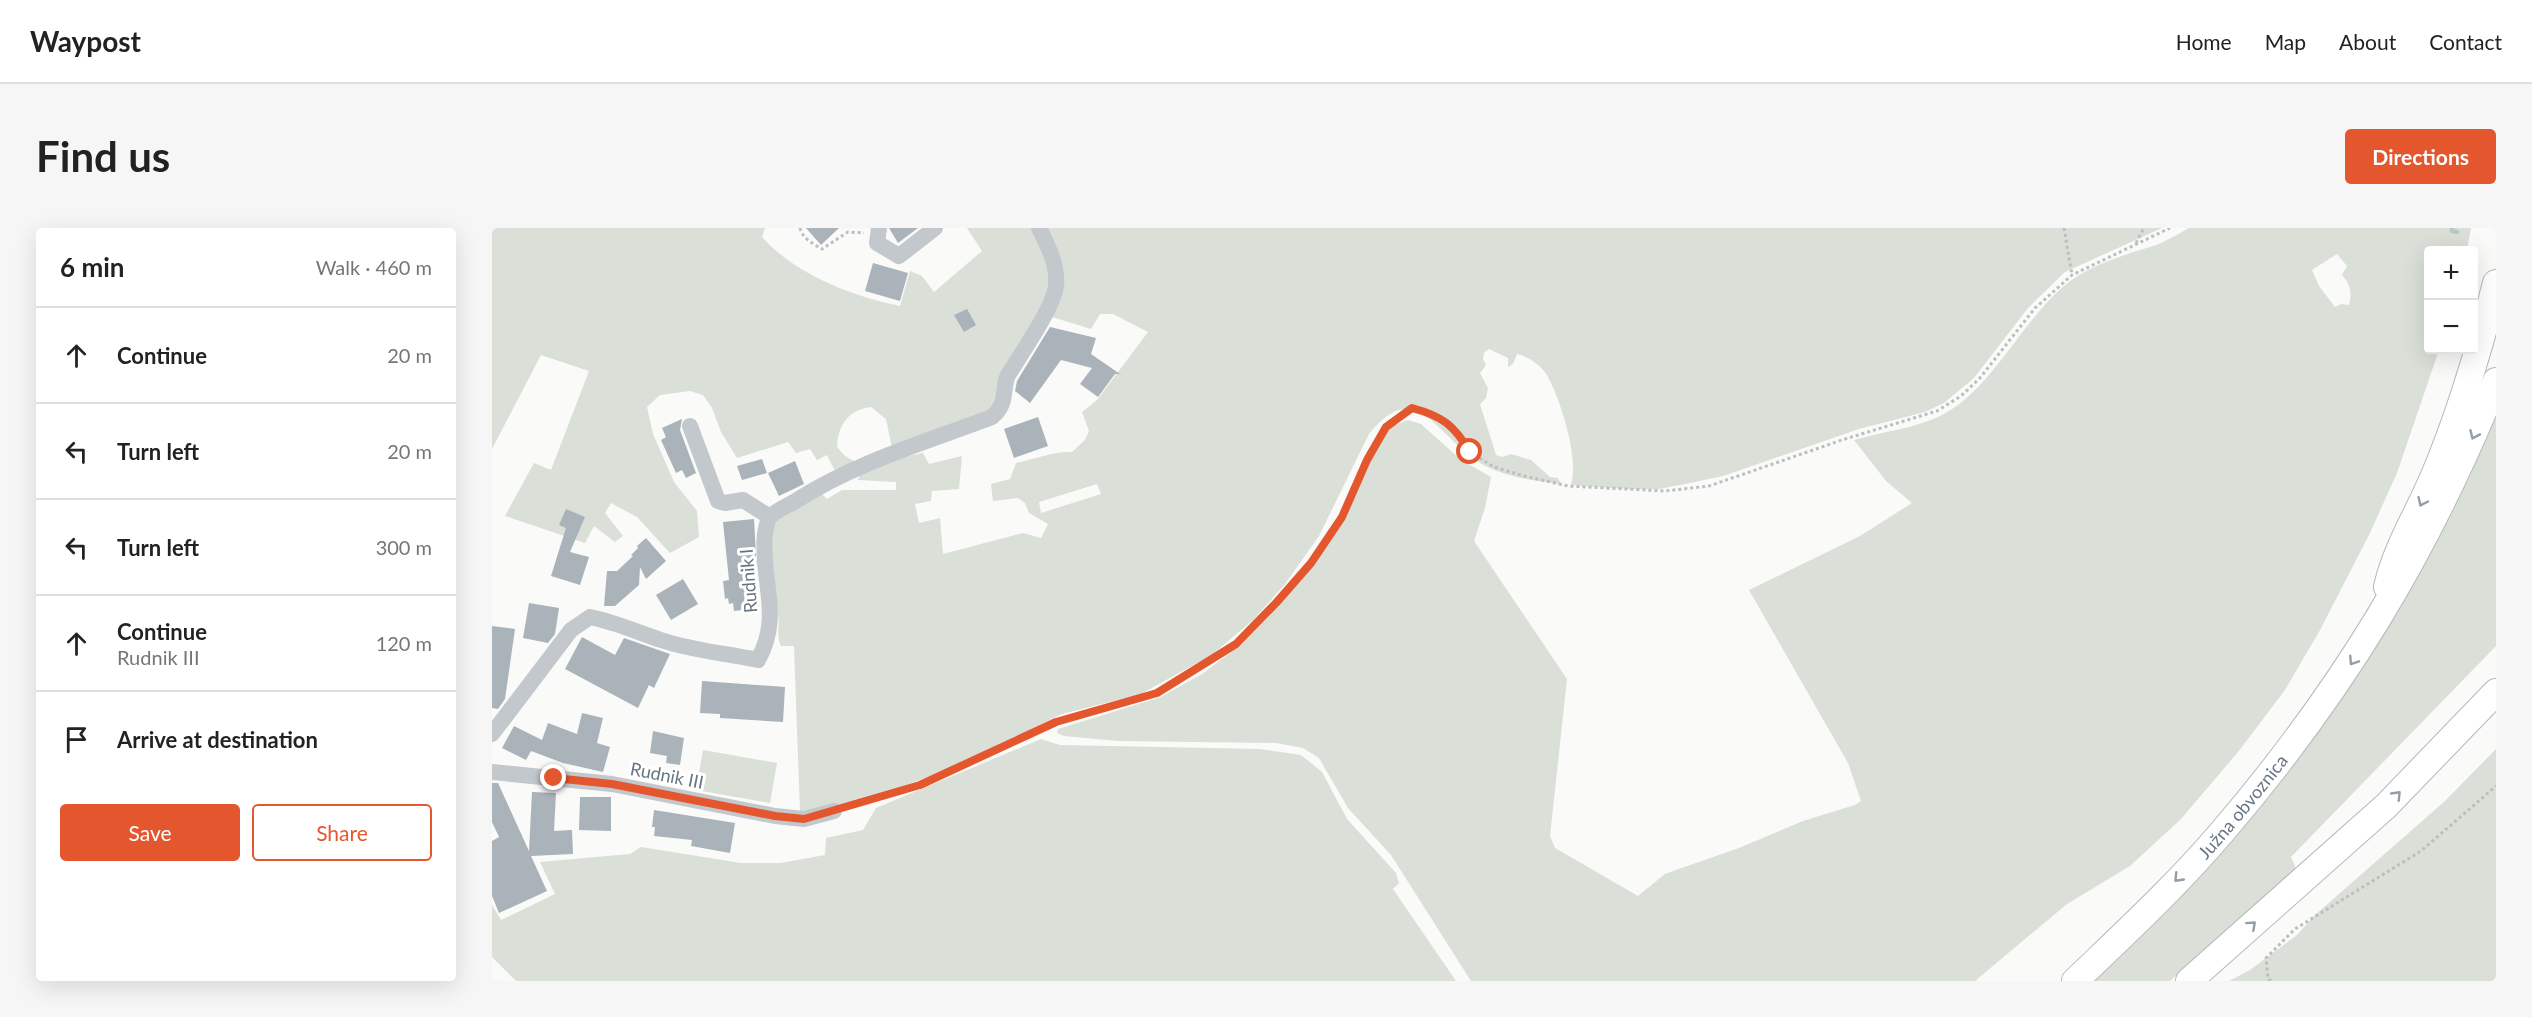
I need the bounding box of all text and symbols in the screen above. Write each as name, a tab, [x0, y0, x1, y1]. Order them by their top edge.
text: Waypost	[30, 24, 141, 58]
text: Home	[2176, 29, 2232, 54]
text: Map	[2265, 29, 2306, 54]
text: About	[2339, 29, 2396, 54]
text: Contact	[2429, 29, 2502, 54]
button: Directions	[2345, 129, 2496, 184]
text: Find us	[36, 131, 170, 181]
map controls	[2424, 246, 2478, 354]
button: +	[2424, 246, 2478, 300]
text: 6 min	[60, 251, 124, 283]
text: Walk · 460 m	[316, 255, 432, 279]
button: −	[2424, 300, 2478, 354]
icon: ahead	[60, 339, 93, 372]
text: Continue	[117, 342, 207, 369]
text: 20 m	[387, 343, 432, 367]
one-way arrow	[2469, 428, 2481, 439]
icon: left	[60, 435, 93, 468]
text: Turn left	[117, 438, 199, 465]
route start	[1456, 438, 1482, 464]
text: 20 m	[387, 439, 432, 463]
one-way arrow	[2417, 495, 2429, 506]
icon: left	[60, 531, 93, 564]
text: Turn left	[117, 534, 199, 561]
text: 300 m	[376, 535, 432, 559]
street label: Rudnik I	[735, 548, 761, 614]
text: Continue	[117, 618, 207, 645]
icon: ahead	[60, 627, 93, 660]
text: 120 m	[376, 631, 432, 655]
text: Rudnik III	[117, 645, 200, 669]
one-way arrow	[2348, 655, 2360, 665]
icon: arrive	[60, 723, 93, 756]
text: Arrive at destination	[117, 726, 318, 753]
street label: Južna obvoznica	[2193, 750, 2292, 863]
street label: Rudnik III	[628, 757, 706, 793]
route end	[540, 764, 566, 790]
one-way arrow	[2390, 791, 2401, 802]
button: Save	[60, 804, 240, 861]
button: Share	[252, 804, 432, 861]
one-way arrow	[2174, 871, 2185, 882]
one-way arrow	[2245, 921, 2256, 932]

